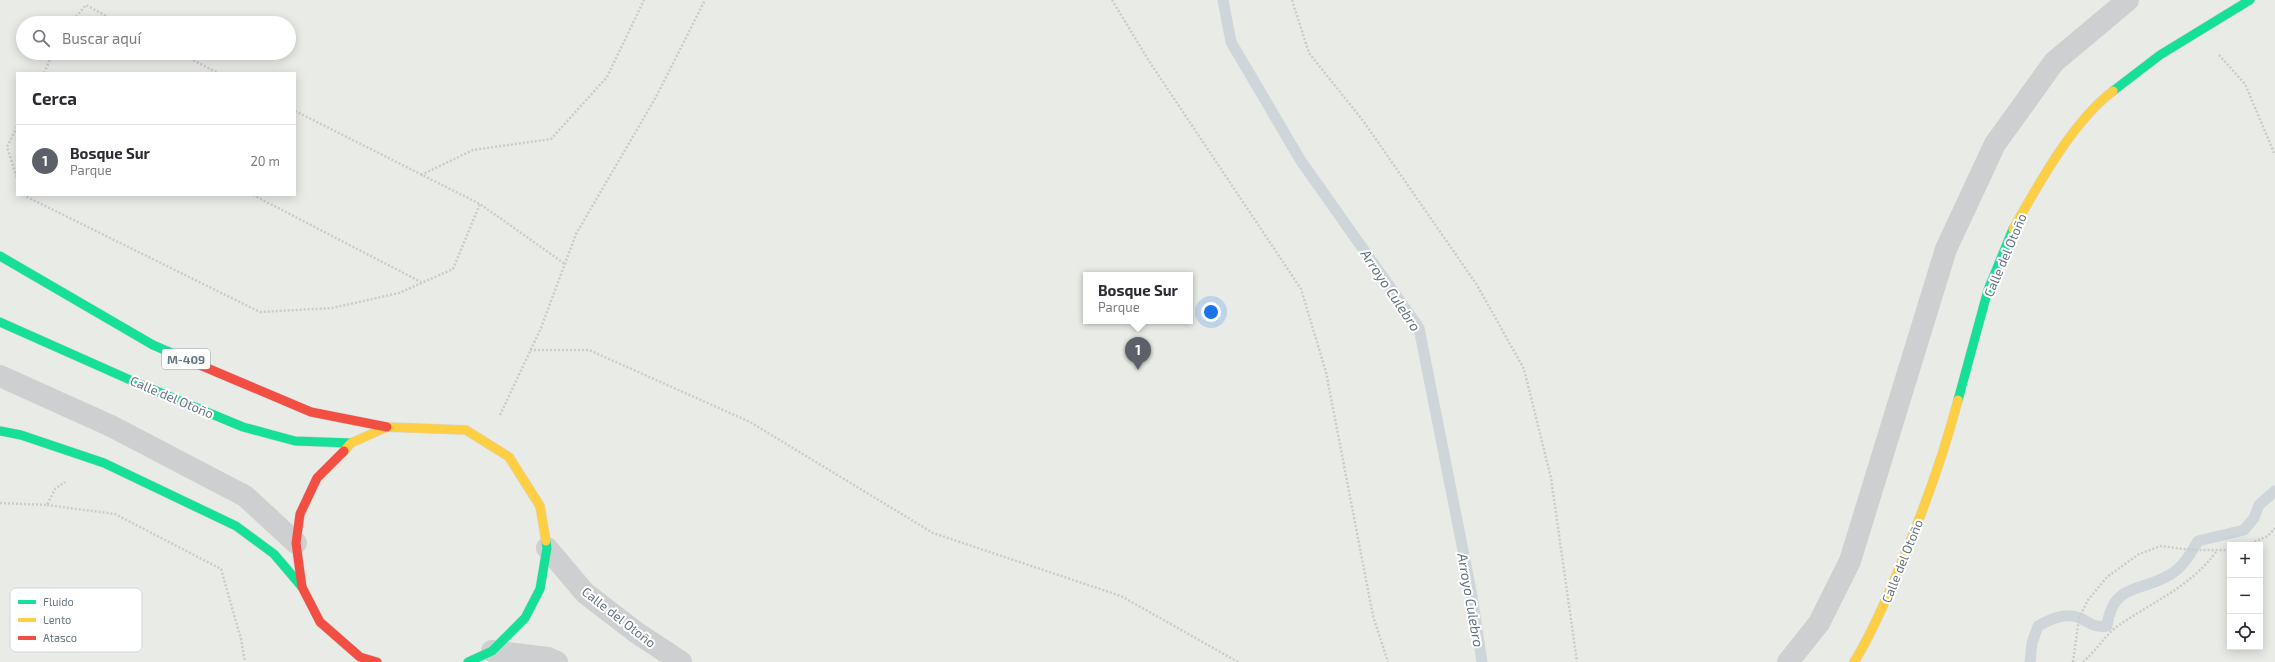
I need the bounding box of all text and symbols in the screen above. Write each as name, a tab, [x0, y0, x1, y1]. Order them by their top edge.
search box	[16, 16, 296, 60]
icon: search	[30, 27, 52, 49]
text: Buscar aquí	[62, 29, 141, 47]
text: Cerca	[32, 88, 77, 108]
text: Bosque Sur	[70, 144, 150, 162]
text: 1	[42, 153, 48, 169]
text: 20 m	[251, 153, 280, 169]
text: Parque	[70, 162, 112, 178]
street label: Calle del Otoño	[1980, 211, 2030, 299]
water label: Arroyo Culebro	[1357, 245, 1425, 334]
popup	[1083, 272, 1193, 324]
text: Bosque Sur	[1098, 281, 1178, 299]
text: Parque	[1098, 299, 1140, 315]
your location	[1201, 302, 1221, 322]
pin: 1	[1125, 337, 1151, 370]
road number: M-409	[162, 349, 210, 369]
street label: Calle del Otoño	[128, 372, 216, 422]
street label: Calle del Otoño	[1878, 517, 1926, 605]
map controls	[2227, 542, 2263, 650]
button: +	[2227, 542, 2263, 578]
water label: Arroyo Culebro	[1454, 551, 1488, 648]
button: −	[2227, 578, 2263, 614]
street label: Calle del Otoño	[579, 583, 659, 651]
legend	[10, 588, 142, 652]
text: Fluido	[43, 595, 74, 608]
text: Lento	[43, 613, 71, 626]
button: locate	[2227, 614, 2263, 650]
text: Atasco	[43, 631, 77, 644]

